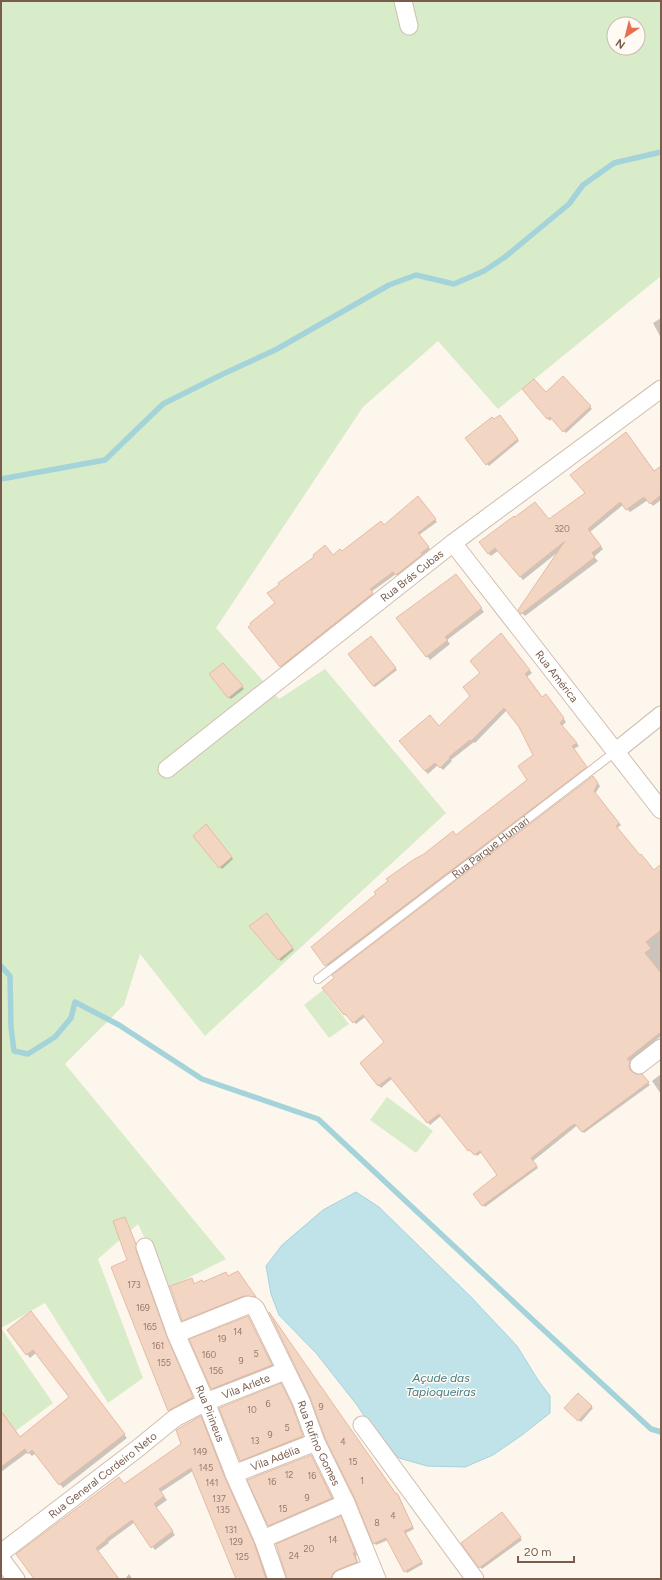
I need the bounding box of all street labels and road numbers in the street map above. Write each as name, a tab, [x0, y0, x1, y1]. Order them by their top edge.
street label: Rua Brás Cubas	[378, 547, 446, 605]
street label: Rua América	[532, 648, 581, 705]
street label: Rua Parque Humari	[449, 814, 532, 881]
street label: Vila Arlete	[220, 1371, 272, 1402]
street label: Rua Pirineus	[192, 1383, 227, 1444]
street label: Rua Rufino Gomes	[294, 1399, 342, 1488]
street label: Rua General Cordeiro Neto	[46, 1430, 160, 1521]
street label: Vila Adélia	[249, 1443, 301, 1474]

